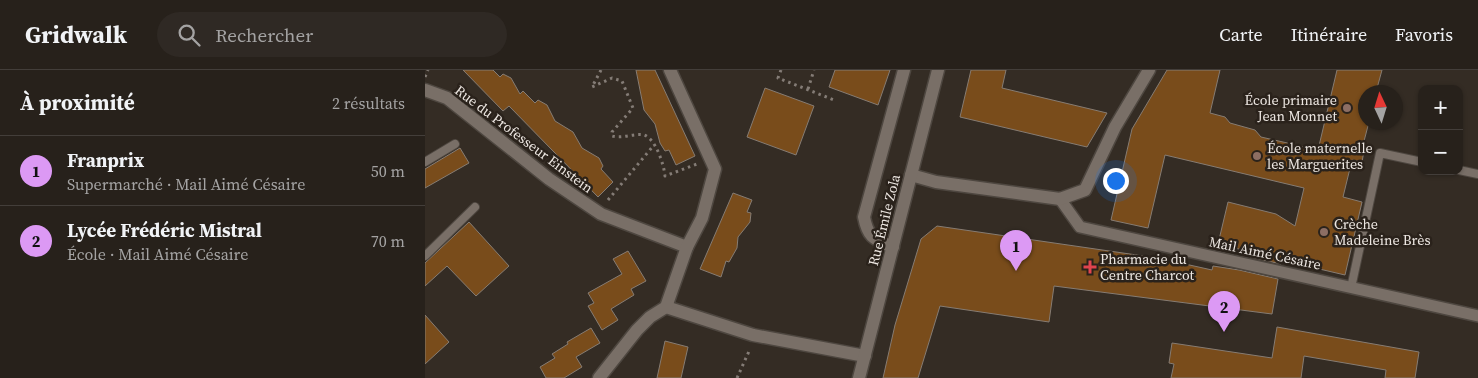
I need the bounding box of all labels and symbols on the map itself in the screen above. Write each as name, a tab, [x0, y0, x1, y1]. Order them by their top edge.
street label: Rue du Professeur Einstein	[451, 80, 598, 198]
north arrow	[1358, 85, 1403, 130]
place label: École primaire Jean Monnet	[1245, 90, 1337, 126]
marker: École primaire Jean Monnet	[1341, 102, 1353, 114]
place label: École maternelle les Marguerites	[1267, 138, 1373, 174]
marker: École maternelle les Marguerites	[1251, 150, 1263, 162]
your location	[1103, 168, 1129, 194]
street label: Rue Émile Zola	[863, 171, 905, 268]
place label: Crèche Madeleine Brès	[1334, 214, 1431, 250]
marker: Crèche Madeleine Brès	[1318, 226, 1330, 238]
pin: 1	[1000, 230, 1032, 271]
street label: Mail Aimé Césaire	[1207, 231, 1323, 275]
place label: Pharmacie du Centre Charcot	[1100, 249, 1195, 285]
marker: Pharmacie du Centre Charcot	[1084, 261, 1096, 273]
pin: 2	[1208, 291, 1240, 332]

